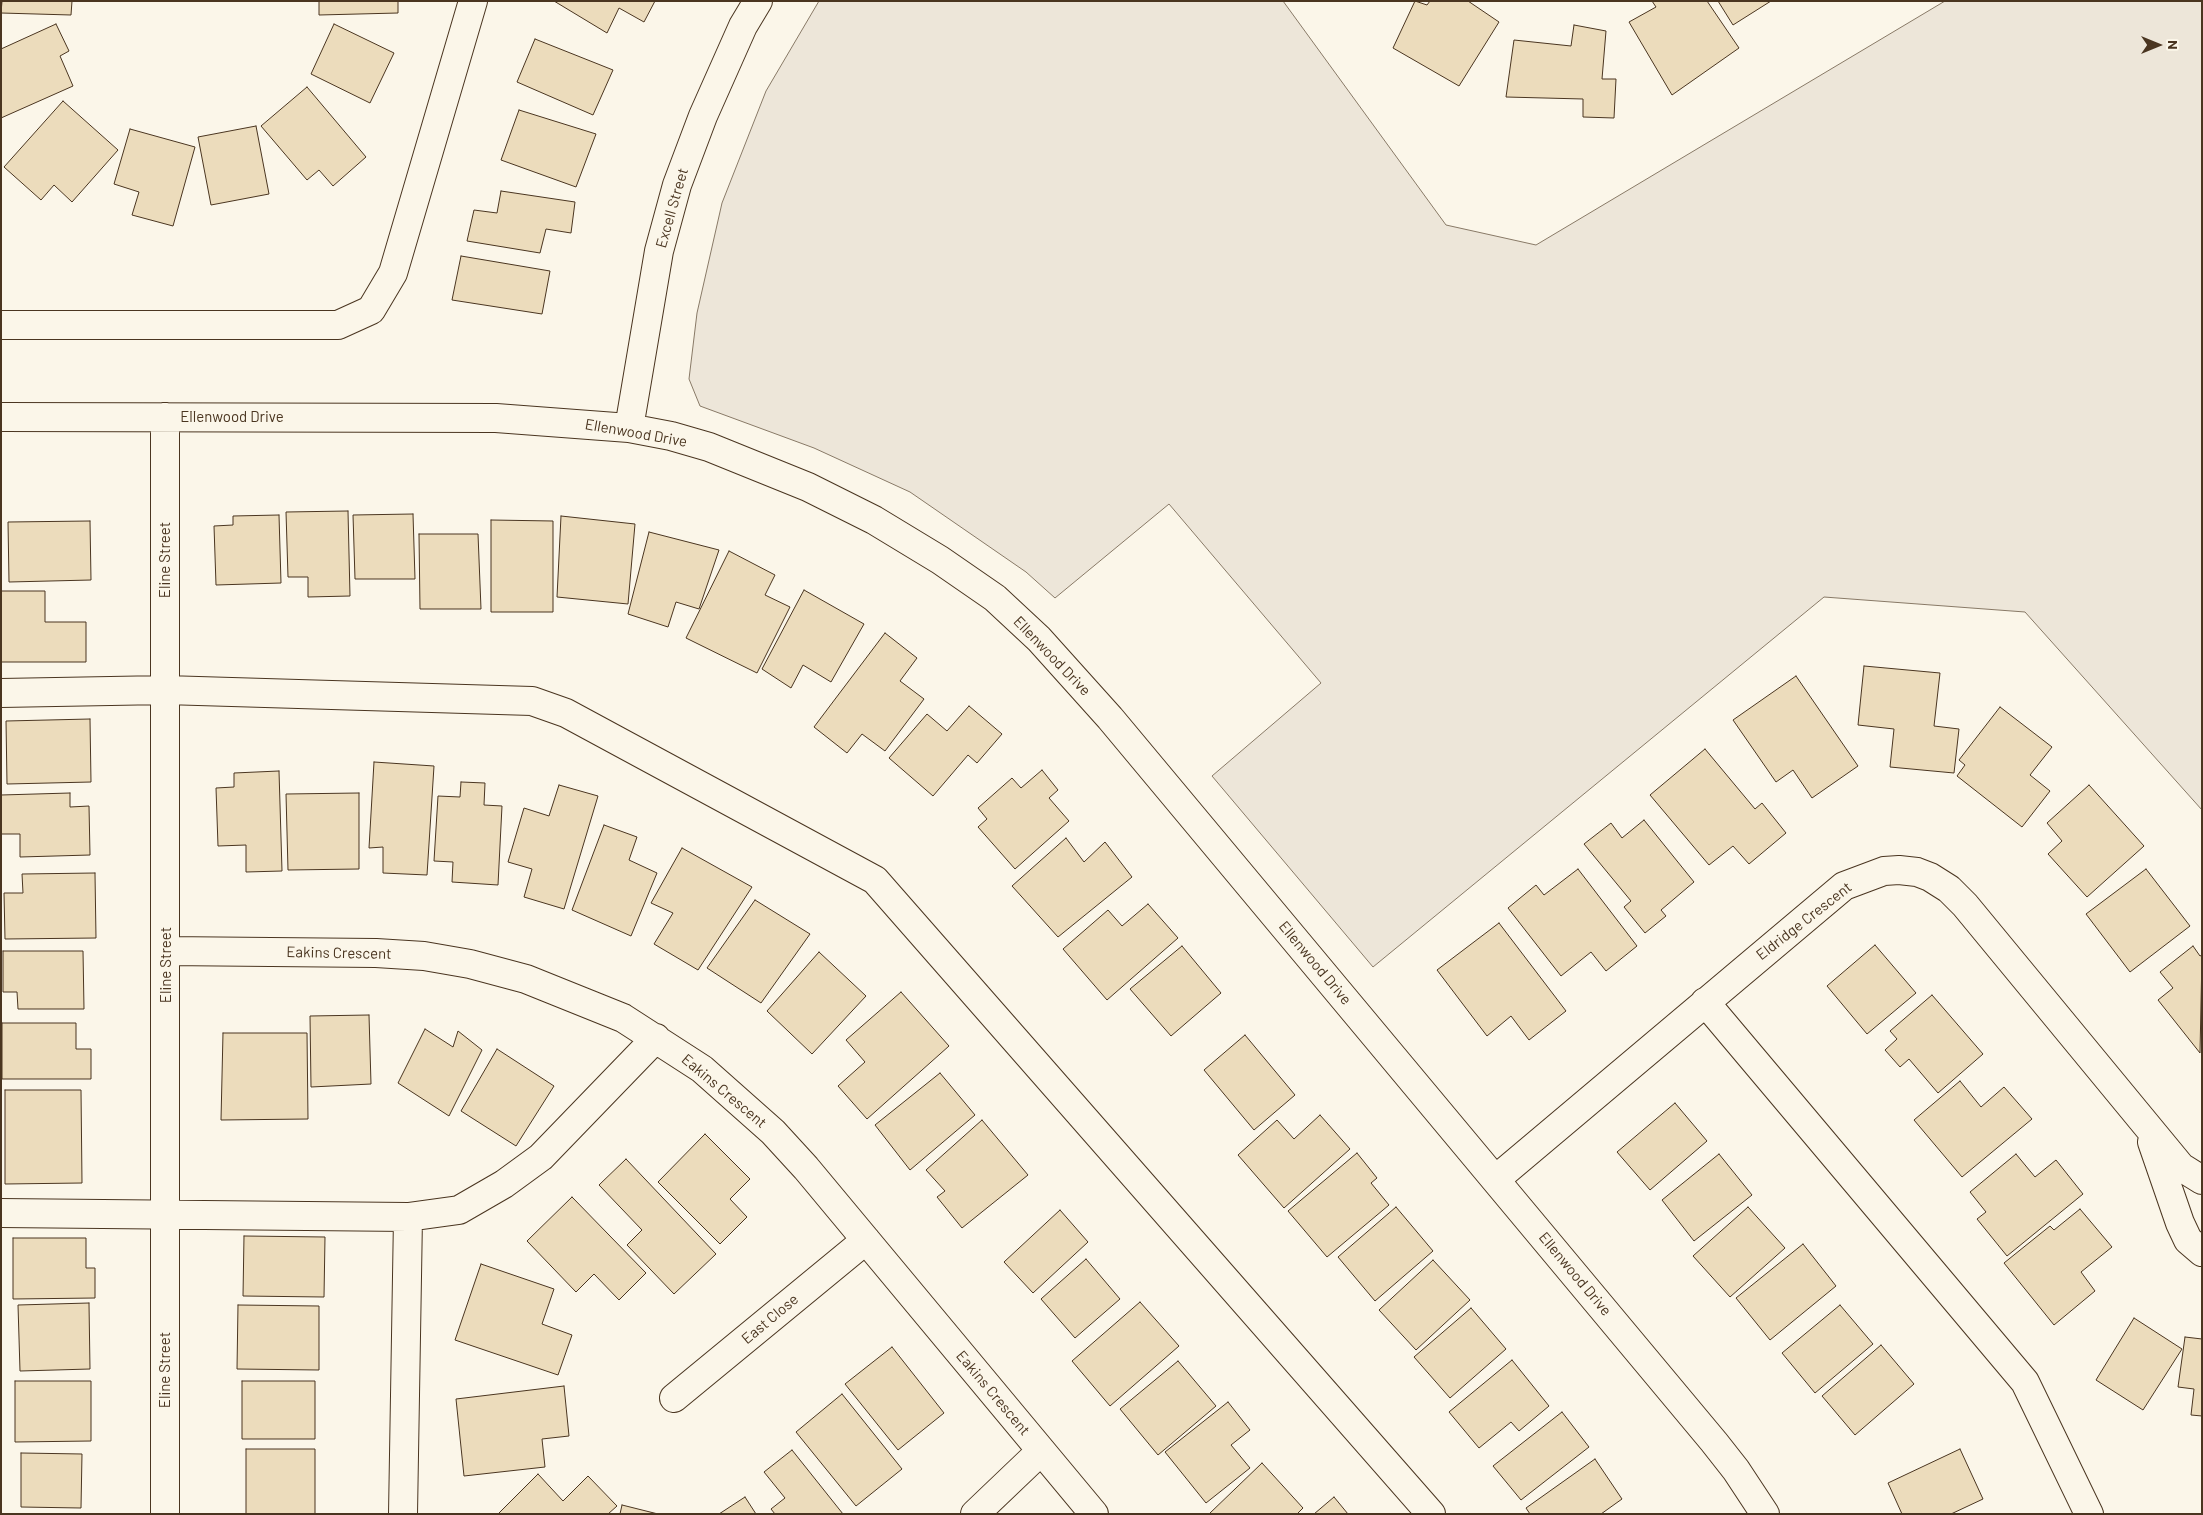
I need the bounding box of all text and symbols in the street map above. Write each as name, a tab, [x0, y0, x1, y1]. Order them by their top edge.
north arrow	[2133, 20, 2183, 70]
text: N	[2165, 40, 2182, 50]
street label: Excell Street	[652, 166, 692, 250]
street label: Ellenwood Drive	[180, 408, 284, 426]
street label: Ellenwood Drive	[584, 415, 688, 451]
street label: Eline Street	[156, 522, 174, 598]
street label: Ellenwood Drive	[1010, 613, 1094, 699]
street label: Eldridge Crescent	[1753, 878, 1855, 964]
street label: Ellenwood Drive	[1275, 918, 1355, 1008]
street label: Eline Street	[157, 927, 175, 1003]
street label: Eakins Crescent	[286, 943, 392, 963]
street label: Eakins Crescent	[678, 1050, 770, 1132]
street label: Ellenwood Drive	[1535, 1229, 1615, 1319]
street label: East Close	[738, 1290, 802, 1348]
street label: Eline Street	[156, 1332, 174, 1408]
street label: Eakins Crescent	[952, 1347, 1034, 1439]

